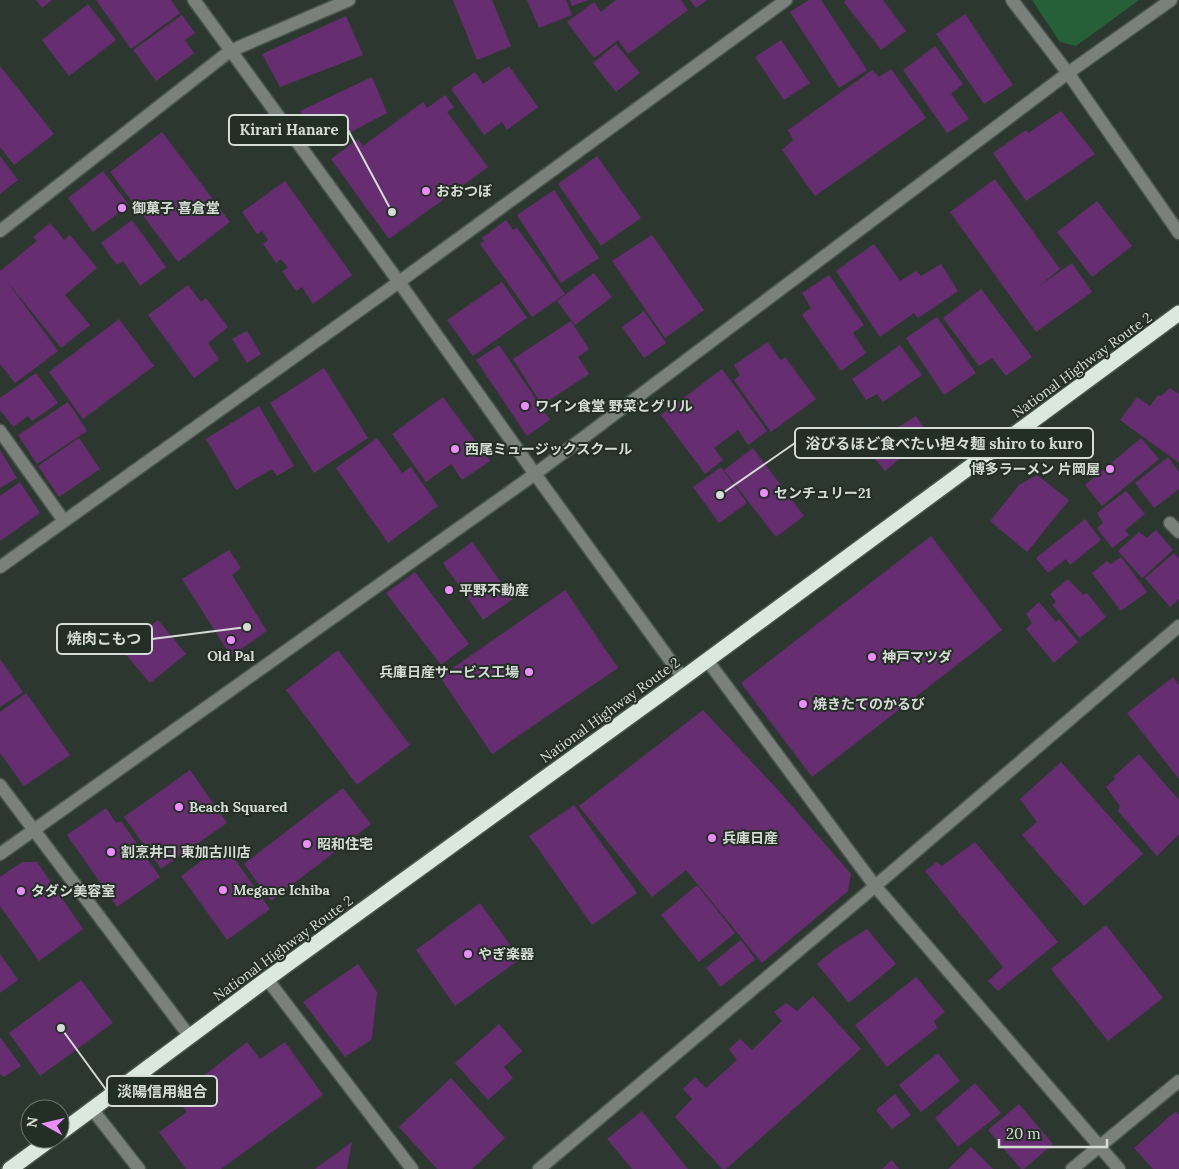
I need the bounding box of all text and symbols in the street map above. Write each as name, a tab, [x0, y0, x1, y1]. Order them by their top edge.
callout: Kirari Hanare	[229, 115, 348, 145]
text: Kirari Hanare	[240, 120, 339, 139]
place label: おおつぼ	[436, 182, 492, 200]
marker: おおつぼ	[420, 185, 432, 197]
place label: 御菓子 喜倉堂	[132, 199, 220, 217]
marker: 御菓子 喜倉堂	[116, 202, 128, 214]
street label: National Highway Route 2	[1009, 308, 1155, 422]
place label: ワイン食堂 野菜とグリル	[535, 397, 693, 415]
marker: ワイン食堂 野菜とグリル	[519, 400, 531, 412]
callout: 浴びるほど食べたい担々麺 shiro to kuro	[795, 428, 1093, 458]
text: 浴びるほど食べたい担々麺 shiro to kuro	[805, 434, 1083, 453]
place label: 西尾ミュージックスクール	[465, 440, 632, 458]
marker: 西尾ミュージックスクール	[449, 443, 461, 455]
place label: 博多ラーメン 片岡屋	[971, 460, 1100, 478]
marker: 博多ラーメン 片岡屋	[1104, 463, 1116, 475]
place label: センチュリー21	[774, 484, 871, 502]
marker: センチュリー21	[758, 487, 770, 499]
place label: 平野不動産	[459, 581, 529, 599]
marker: 平野不動産	[443, 584, 455, 596]
callout: 焼肉こもつ	[57, 624, 152, 654]
text: 焼肉こもつ	[67, 629, 141, 648]
marker: Old Pal	[225, 634, 237, 646]
place label: Old Pal	[207, 647, 255, 665]
place label: 神戸マツダ	[882, 648, 952, 666]
marker: 神戸マツダ	[866, 651, 878, 663]
street label: National Highway Route 2	[537, 653, 683, 767]
place label: 兵庫日産サービス工場	[379, 663, 519, 681]
marker: 兵庫日産サービス工場	[523, 666, 535, 678]
place label: 焼きたてのかるび	[813, 695, 925, 713]
marker: 焼きたてのかるび	[797, 698, 809, 710]
place label: Beach Squared	[189, 798, 288, 816]
marker: Beach Squared	[173, 801, 185, 813]
place label: 兵庫日産	[722, 829, 778, 847]
marker: 兵庫日産	[706, 832, 718, 844]
place label: 昭和住宅	[317, 835, 373, 853]
marker: 昭和住宅	[301, 838, 313, 850]
place label: 割烹井口 東加古川店	[121, 843, 251, 861]
marker: 割烹井口 東加古川店	[105, 846, 117, 858]
place label: Megane Ichiba	[233, 881, 331, 899]
place label: タダシ美容室	[31, 882, 115, 900]
marker: Megane Ichiba	[217, 884, 229, 896]
marker: タダシ美容室	[15, 885, 27, 897]
street label: National Highway Route 2	[210, 891, 356, 1005]
place label: やぎ楽器	[478, 945, 535, 963]
marker: やぎ楽器	[462, 948, 474, 960]
callout: 淡陽信用組合	[107, 1076, 217, 1106]
text: 淡陽信用組合	[117, 1082, 208, 1101]
north arrow	[20, 1099, 70, 1149]
text: N	[22, 1115, 42, 1129]
scale bar	[999, 1116, 1106, 1148]
text: 20 m	[1006, 1124, 1041, 1143]

